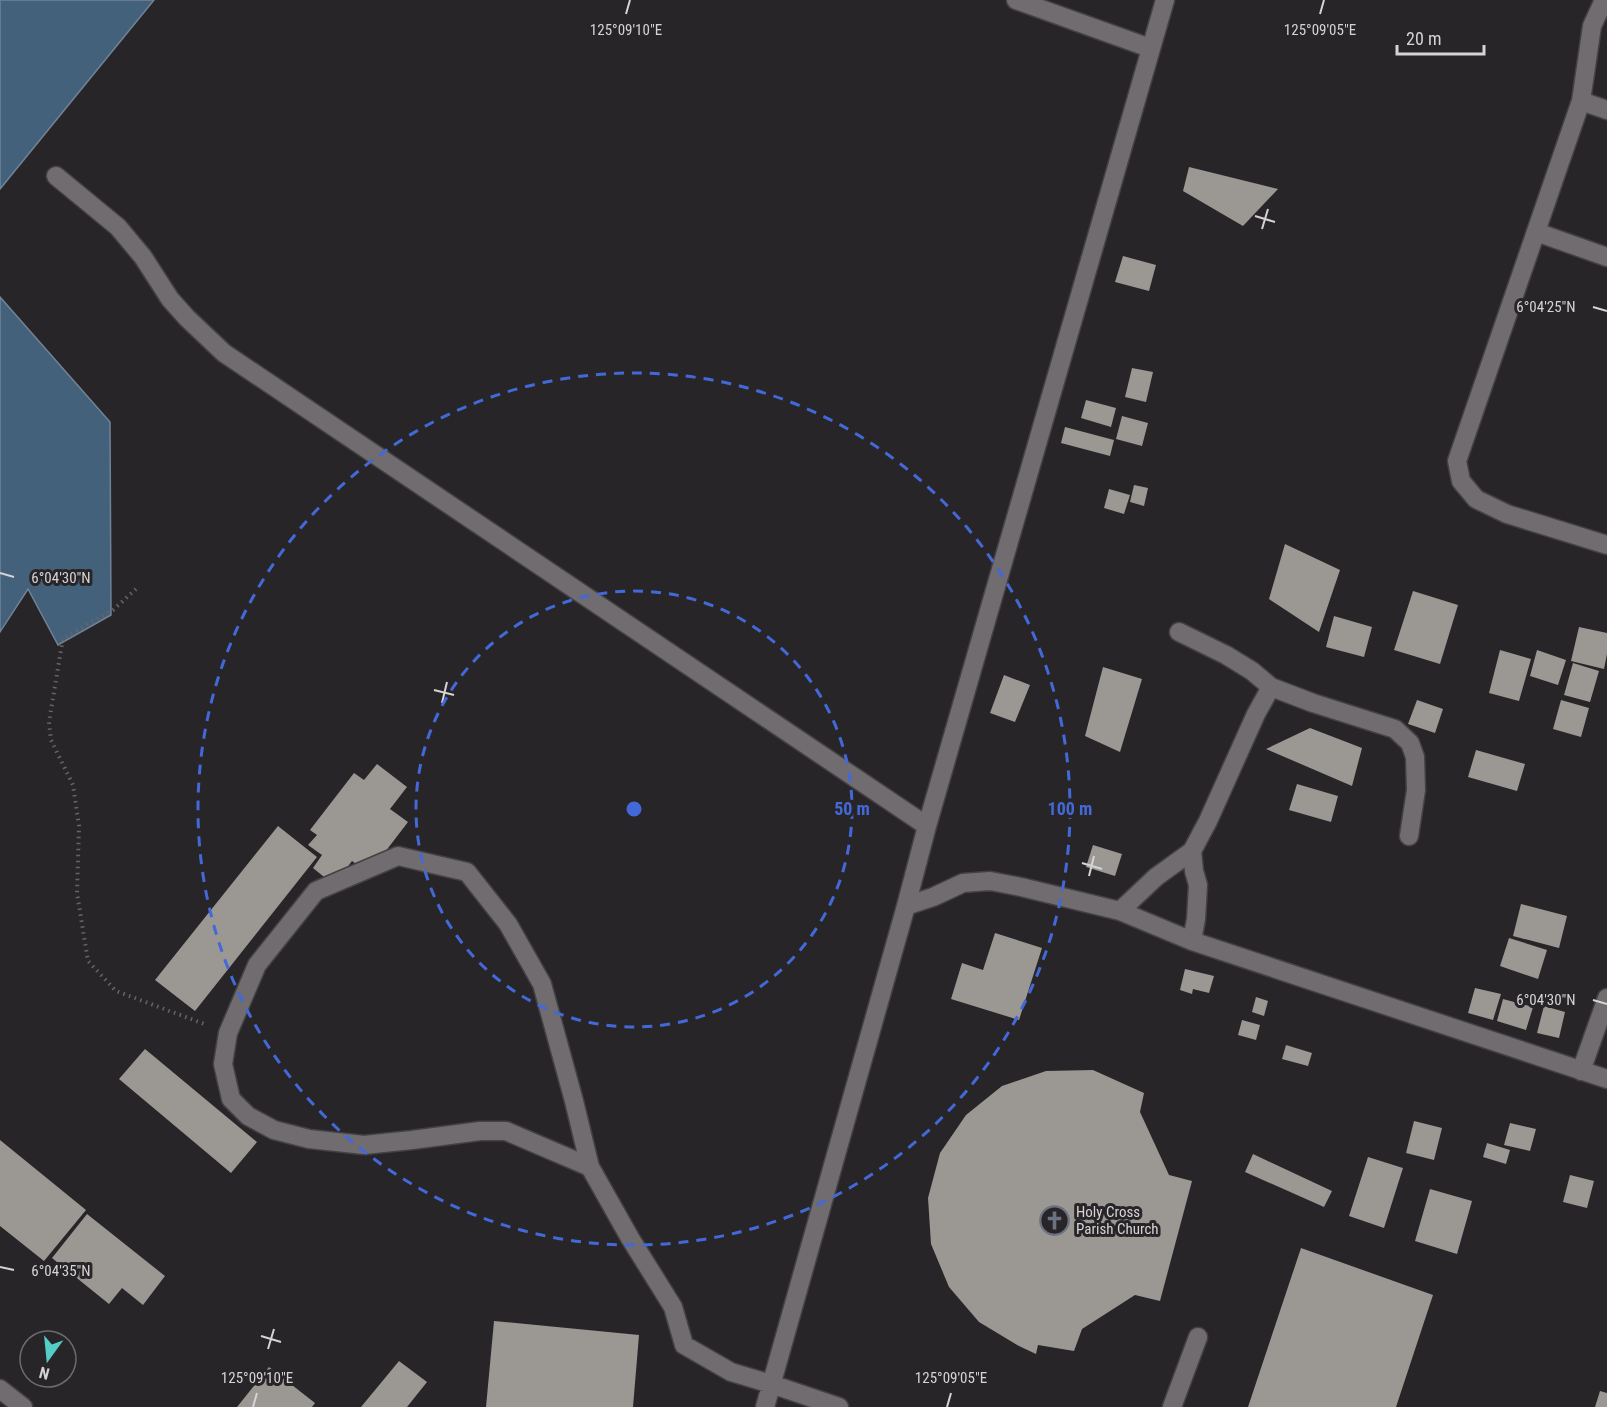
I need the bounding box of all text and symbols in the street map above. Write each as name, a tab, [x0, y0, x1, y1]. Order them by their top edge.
scale bar	[1397, 18, 1484, 56]
text: 125°09'10"E	[590, 21, 662, 39]
text: 125°09'05"E	[1284, 21, 1356, 39]
text: 20 m	[1406, 28, 1441, 49]
text: 6°04'25"N	[1516, 298, 1576, 316]
text: 6°04'30"N	[31, 569, 91, 587]
text: 50 m	[834, 798, 870, 819]
text: 100 m	[1048, 798, 1092, 819]
centre of rings	[624, 799, 644, 819]
text: 6°04'30"N	[1516, 991, 1576, 1009]
place label: Holy Cross Parish Church	[1076, 1203, 1159, 1238]
church icon: Holy Cross Parish Church	[1039, 1205, 1071, 1237]
text: 6°04'35"N	[31, 1262, 91, 1280]
north arrow	[18, 1329, 78, 1389]
text: N	[37, 1363, 51, 1383]
text: 125°09'10"E	[221, 1369, 293, 1387]
text: 125°09'05"E	[915, 1369, 987, 1387]

